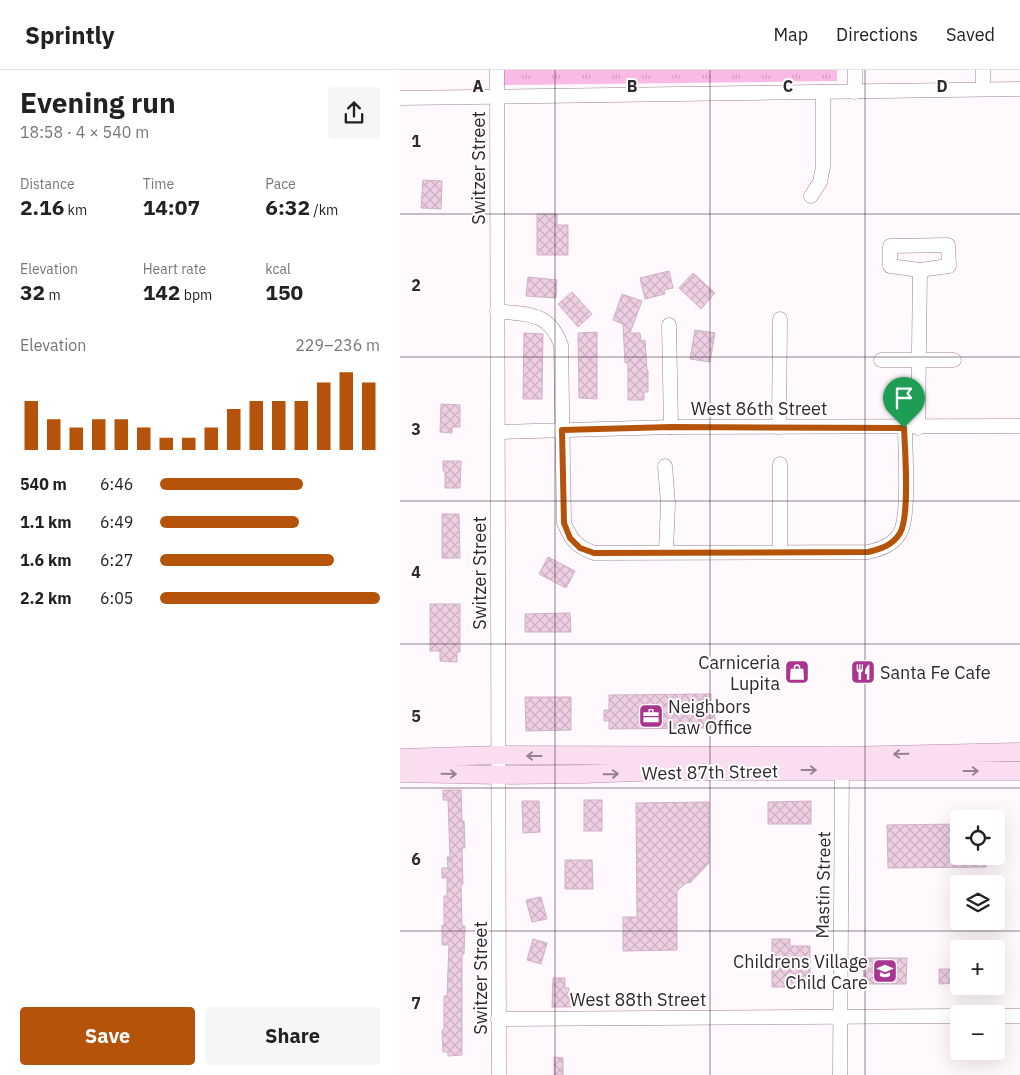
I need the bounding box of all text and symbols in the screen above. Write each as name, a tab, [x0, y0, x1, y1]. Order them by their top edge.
text: Sprintly	[25, 19, 115, 51]
text: Map	[773, 23, 808, 46]
text: Directions	[836, 23, 918, 46]
text: Saved	[946, 23, 995, 46]
text: A	[473, 76, 484, 96]
text: B	[627, 76, 638, 96]
text: C	[783, 76, 793, 96]
text: D	[936, 76, 948, 96]
text: Evening run	[20, 84, 176, 121]
button: share	[328, 87, 380, 139]
street label: Switzer Street	[467, 111, 490, 225]
text: 18:58 · 4 × 540 m	[20, 122, 149, 142]
text: 1	[411, 131, 421, 151]
text: Distance	[20, 175, 75, 193]
text: Time	[143, 175, 174, 193]
text: Pace	[265, 175, 296, 193]
text: 2.16	[20, 193, 64, 221]
text: 14:07	[143, 193, 200, 221]
text: 6:32	[265, 193, 310, 221]
text: km	[64, 201, 87, 219]
text: /km	[310, 201, 338, 219]
text: Elevation	[20, 260, 78, 278]
text: Heart rate	[143, 260, 206, 278]
text: kcal	[265, 260, 291, 278]
text: 2	[411, 275, 421, 295]
text: 32	[20, 278, 45, 306]
text: 142	[143, 278, 180, 306]
text: 150	[265, 278, 303, 306]
text: m	[45, 286, 61, 304]
text: bpm	[180, 286, 212, 304]
text: Elevation	[20, 335, 86, 355]
text: 229–236 m	[295, 335, 380, 355]
pin	[883, 377, 925, 428]
icon: arrive	[890, 384, 918, 412]
street label: West 86th Street	[691, 397, 827, 420]
text: 3	[411, 419, 421, 439]
text: 540 m	[20, 474, 67, 494]
text: 6:46	[100, 474, 133, 494]
text: 1.1 km	[20, 512, 71, 532]
text: 6:49	[100, 512, 133, 532]
street label: Switzer Street	[468, 516, 491, 630]
text: 1.6 km	[20, 550, 71, 570]
text: 6:27	[100, 550, 133, 570]
text: 4	[411, 562, 421, 582]
text: 2.2 km	[20, 588, 71, 608]
text: 6:05	[100, 588, 133, 608]
place label: Carniceria Lupita	[698, 651, 780, 695]
shop icon: Carniceria Lupita	[784, 659, 810, 685]
restaurant icon: Santa Fe Cafe	[850, 659, 876, 685]
place label: Santa Fe Cafe	[880, 661, 991, 684]
place label: Neighbors Law Office	[668, 695, 752, 739]
office icon: Neighbors Law Office	[638, 703, 664, 729]
text: 5	[411, 706, 421, 726]
one-way arrow	[894, 750, 910, 759]
one-way arrow	[526, 751, 542, 761]
street label: West 87th Street	[641, 759, 779, 785]
one-way arrow	[800, 765, 816, 775]
one-way arrow	[962, 766, 979, 776]
one-way arrow	[440, 769, 456, 779]
one-way arrow	[603, 769, 619, 778]
map controls	[950, 810, 1005, 1060]
button: locate	[950, 810, 1005, 865]
street label: Mastin Street	[811, 831, 835, 939]
text: 6	[411, 849, 421, 869]
button: layers	[950, 875, 1005, 930]
street label: Switzer Street	[469, 921, 492, 1035]
button: +	[950, 940, 1005, 995]
place label: Childrens Village Child Care	[733, 950, 868, 994]
school or university icon: Childrens Village Child Care	[872, 958, 898, 984]
street label: West 88th Street	[570, 988, 706, 1011]
text: 7	[411, 993, 421, 1013]
button: −	[950, 1005, 1005, 1060]
button: Save	[20, 1007, 195, 1065]
button: Share	[205, 1007, 380, 1065]

